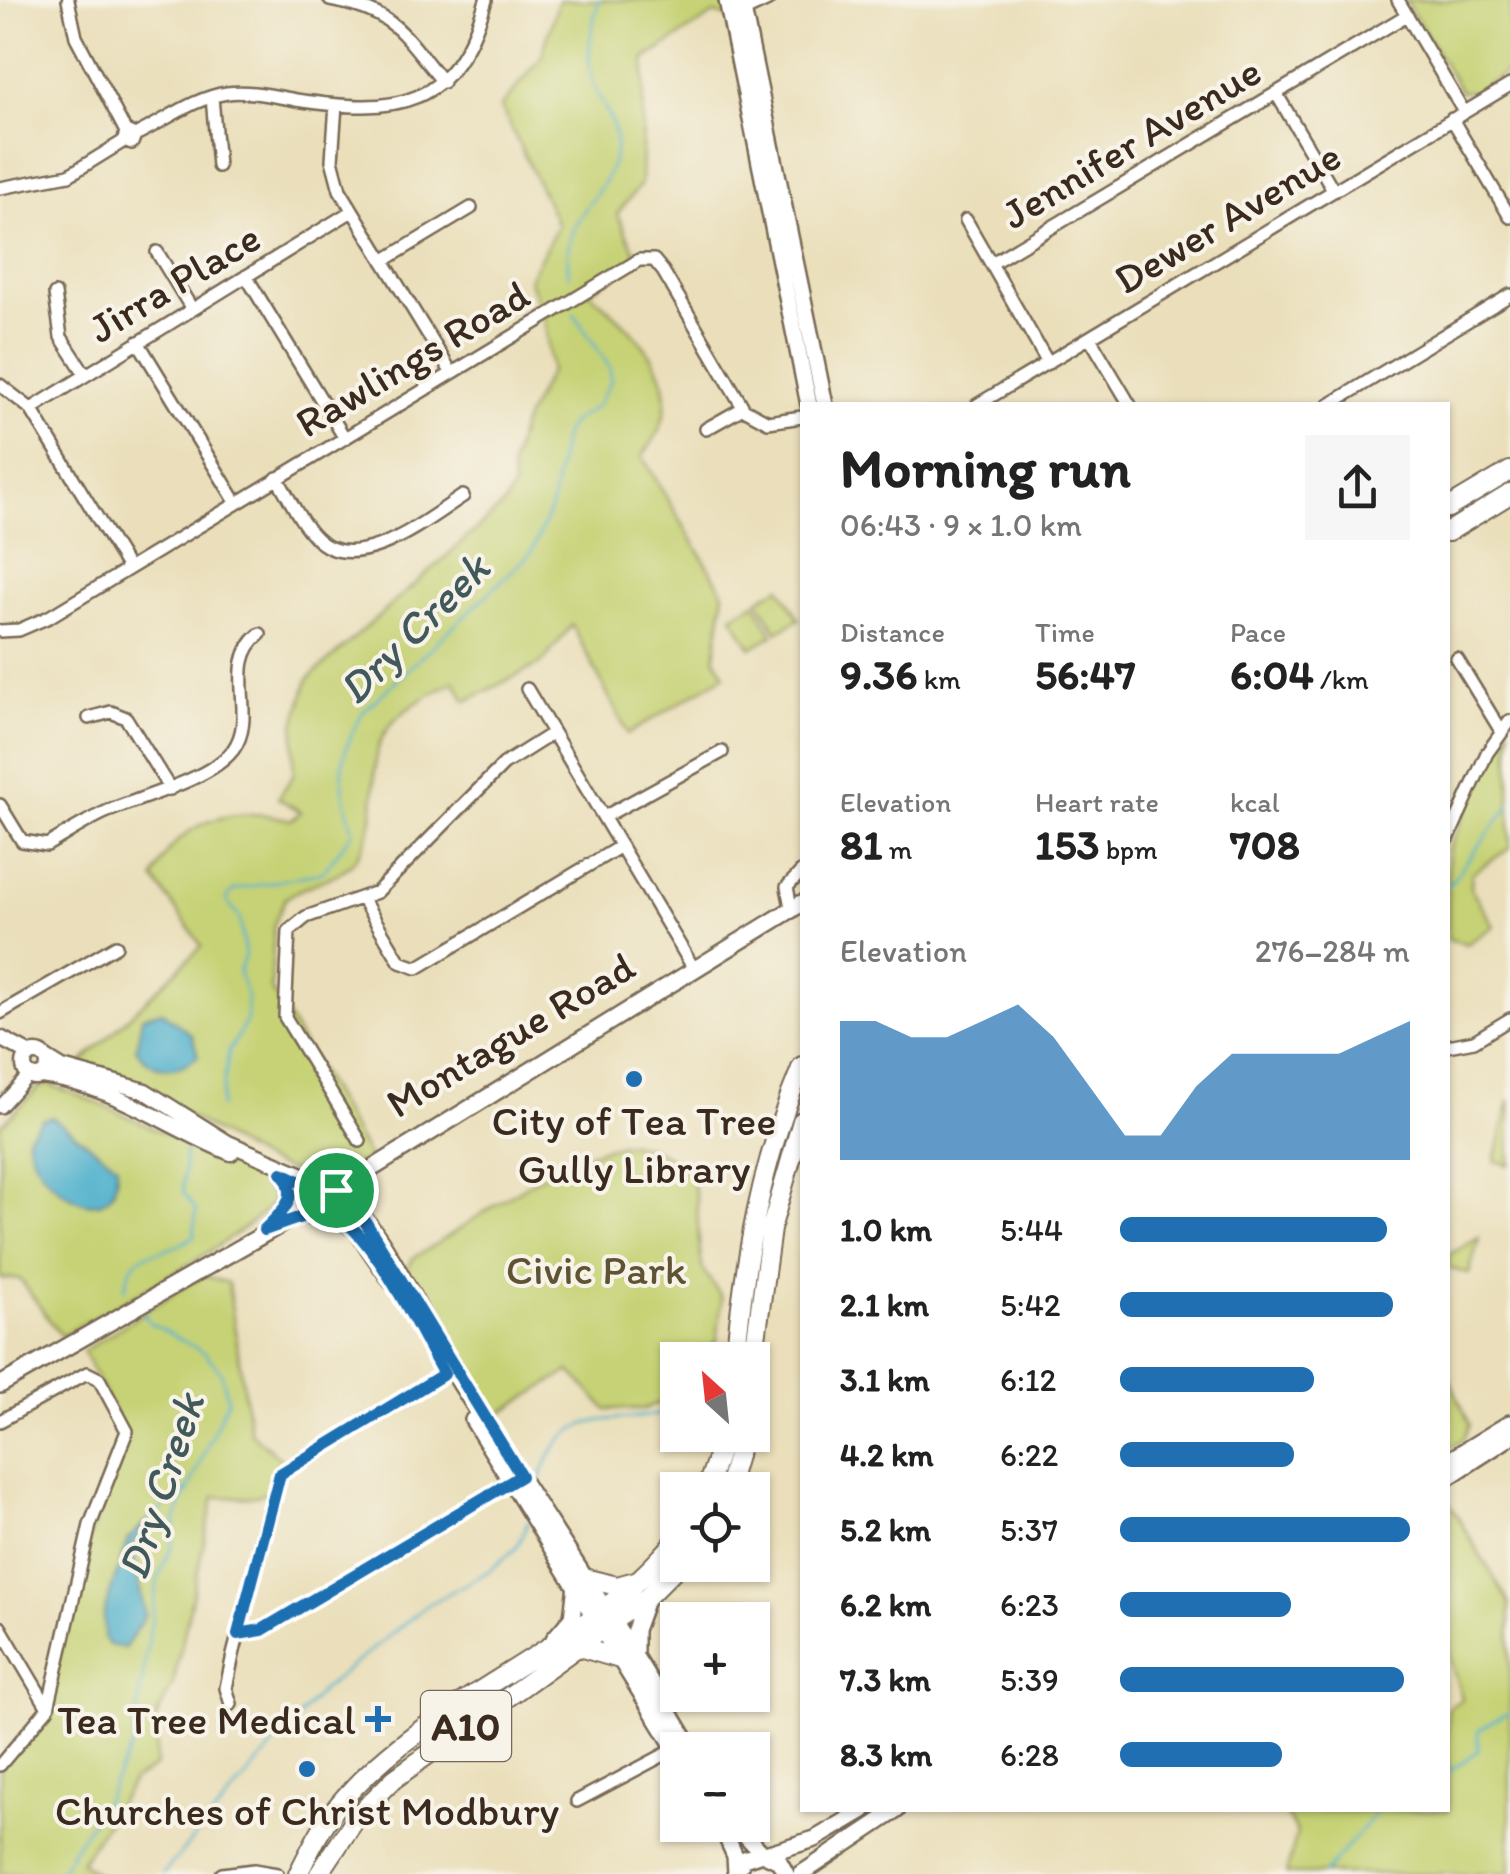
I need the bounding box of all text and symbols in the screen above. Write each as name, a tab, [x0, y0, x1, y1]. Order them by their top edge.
street label: Jennifer Avenue	[992, 45, 1270, 240]
street label: Dewer Avenue	[1105, 130, 1350, 305]
street label: Jirra Place	[79, 211, 269, 354]
street label: Rawlings Road	[286, 269, 538, 448]
text: Morning run	[840, 435, 1131, 501]
button: share	[1305, 435, 1410, 540]
text: 06:43 · 9 × 1.0 km	[840, 506, 1082, 544]
water label: Dry Creek	[326, 539, 502, 715]
text: Distance	[840, 615, 945, 649]
text: Time	[1035, 615, 1095, 649]
text: Pace	[1230, 615, 1286, 649]
text: 9.36	[840, 649, 917, 700]
text: 56:47	[1035, 649, 1136, 700]
text: 6:04	[1230, 649, 1314, 700]
text: km	[917, 662, 961, 696]
text: /km	[1314, 662, 1369, 696]
text: Elevation	[840, 785, 951, 819]
text: Heart rate	[1035, 785, 1159, 819]
text: kcal	[1230, 785, 1280, 819]
text: 81	[840, 819, 883, 870]
text: 153	[1035, 819, 1099, 870]
text: 708	[1230, 819, 1300, 870]
text: m	[883, 832, 912, 866]
text: bpm	[1099, 832, 1158, 866]
text: Elevation	[840, 932, 967, 970]
text: 276–284 m	[1255, 932, 1410, 970]
street label: Montague Road	[377, 940, 644, 1129]
marker: City of Tea Tree Gully Library	[623, 1068, 645, 1090]
place label: City of Tea Tree Gully Library	[492, 1095, 776, 1194]
pin	[294, 1148, 379, 1233]
icon: arrive	[309, 1163, 364, 1218]
text: 1.0 km	[840, 1211, 932, 1249]
text: 5:44	[1000, 1211, 1063, 1249]
park label: Civic Park	[506, 1244, 687, 1295]
text: 2.1 km	[840, 1286, 929, 1324]
text: 5:42	[1000, 1286, 1061, 1324]
north arrow	[660, 1342, 770, 1452]
map controls	[660, 1342, 770, 1842]
text: 3.1 km	[840, 1361, 930, 1399]
text: 6:12	[1000, 1361, 1056, 1399]
water label: Dry Creek	[105, 1384, 216, 1586]
text: 4.2 km	[840, 1436, 933, 1474]
text: 6:22	[1000, 1436, 1058, 1474]
button: locate	[660, 1472, 770, 1582]
text: 5.2 km	[840, 1511, 931, 1549]
text: 5:37	[1000, 1511, 1058, 1549]
text: 6.2 km	[840, 1586, 931, 1624]
text: 6:23	[1000, 1586, 1059, 1624]
button: +	[660, 1602, 770, 1712]
text: 7.3 km	[840, 1661, 931, 1699]
text: 5:39	[1000, 1661, 1059, 1699]
road number: A10	[421, 1691, 511, 1761]
place label: Tea Tree Medical	[57, 1694, 356, 1745]
marker: Tea Tree Medical	[365, 1706, 391, 1732]
button: −	[660, 1732, 770, 1842]
text: 8.3 km	[840, 1736, 932, 1774]
text: 6:28	[1000, 1736, 1059, 1774]
marker: Churches of Christ Modbury	[296, 1758, 318, 1780]
place label: Churches of Christ Modbury	[55, 1785, 560, 1836]

